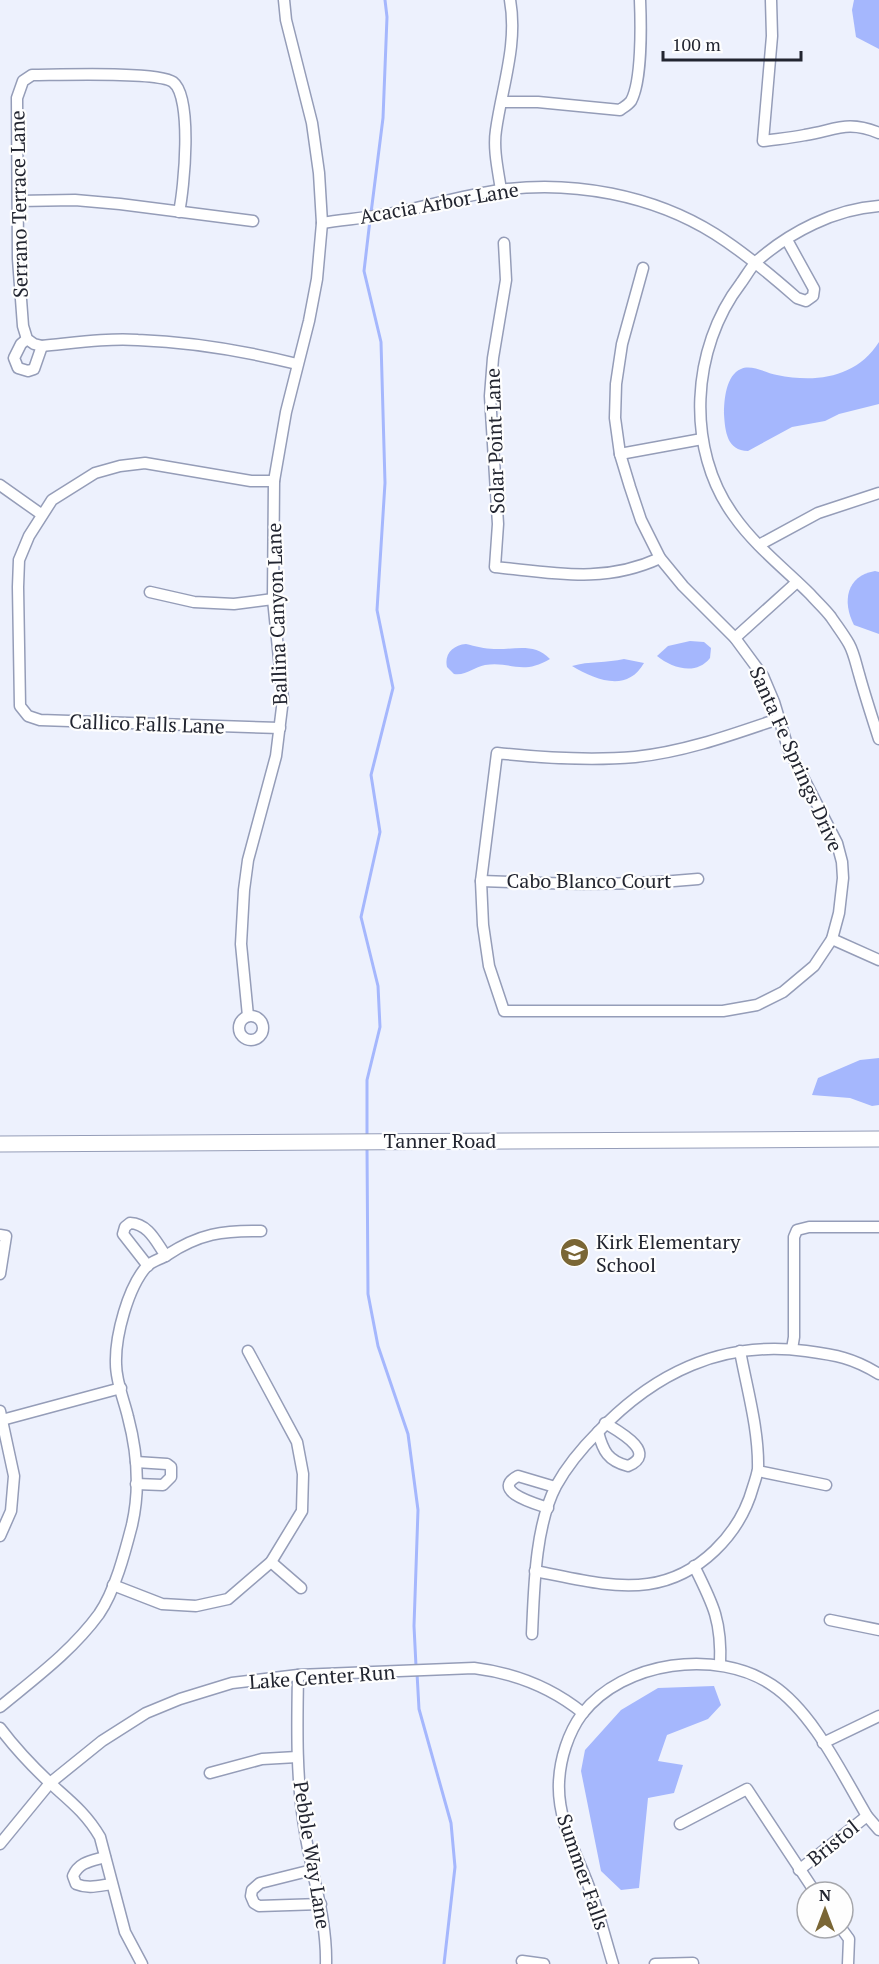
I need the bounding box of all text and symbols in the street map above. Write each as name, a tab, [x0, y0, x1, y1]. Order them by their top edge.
scale bar	[663, 24, 801, 62]
text: 100 m	[672, 32, 721, 56]
street label: Serrano Terrace Lane	[3, 110, 34, 298]
street label: Acacia Arbor Lane	[357, 175, 521, 230]
street label: Solar Point Lane	[478, 368, 511, 514]
street label: Ballina Canyon Lane	[260, 522, 293, 706]
street label: Santa Fe Springs Drive	[743, 662, 850, 856]
street label: Callico Falls Lane	[69, 707, 225, 740]
street label: Cabo Blanco Court	[506, 867, 672, 894]
street label: Tanner Road	[384, 1127, 496, 1154]
place label: Kirk Elementary School	[596, 1228, 741, 1278]
school or university icon: Kirk Elementary School	[559, 1237, 591, 1269]
street label: Lake Center Run	[248, 1658, 396, 1695]
street label: Pebble Way Lane	[287, 1779, 338, 1931]
street label: Summer Falls	[551, 1810, 616, 1933]
street label: Bristol	[801, 1814, 864, 1872]
north arrow	[795, 1880, 855, 1940]
text: N	[819, 1884, 831, 1906]

